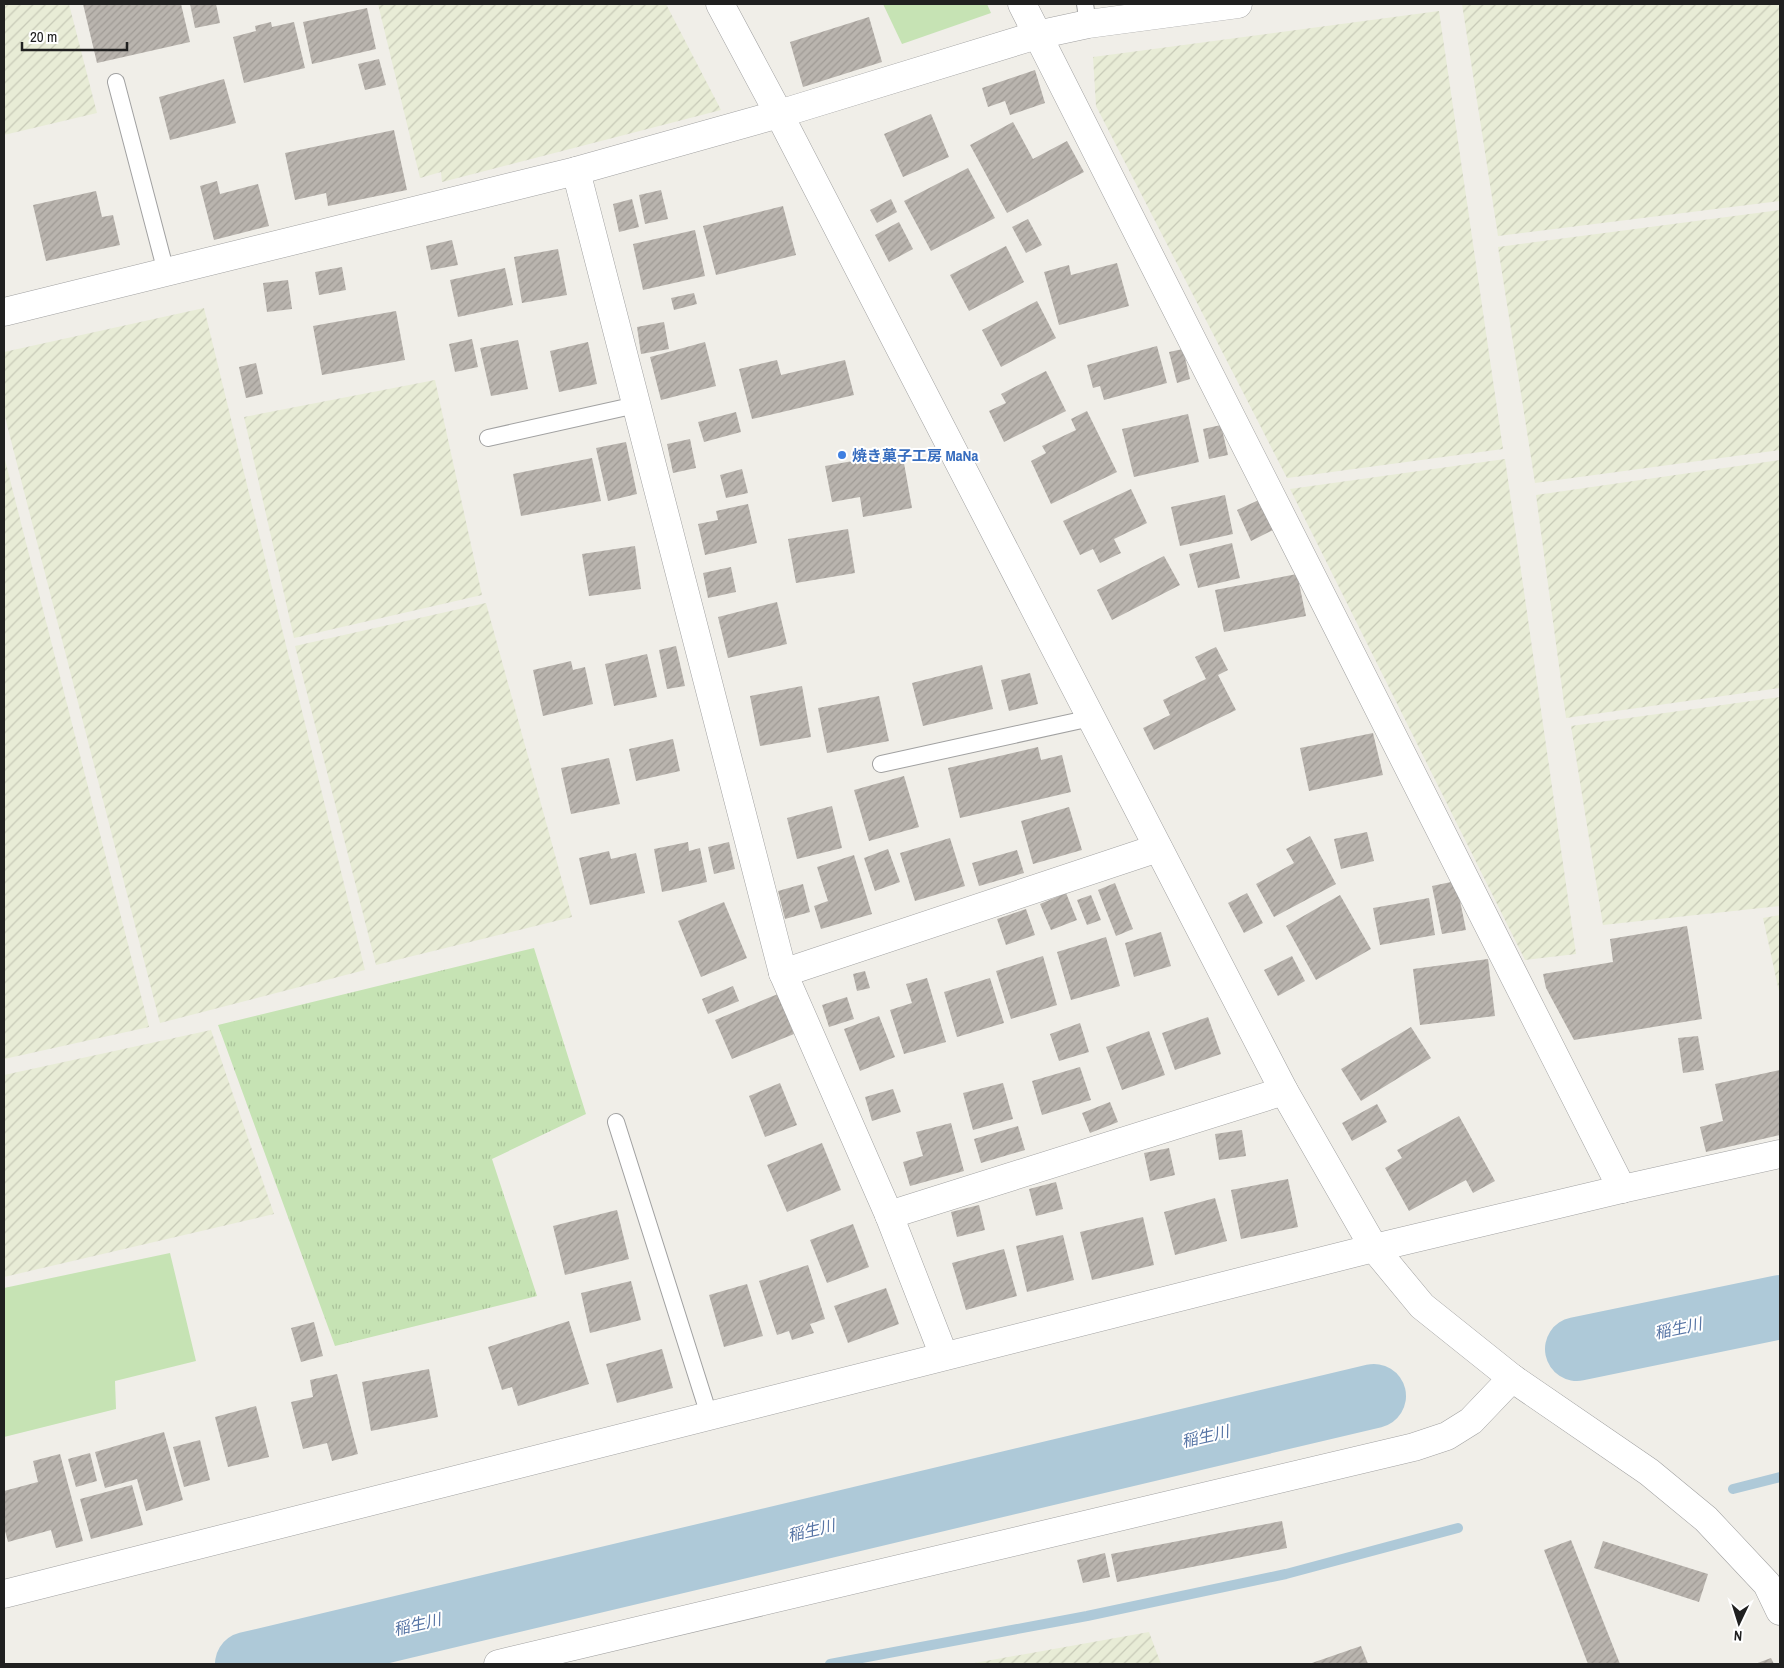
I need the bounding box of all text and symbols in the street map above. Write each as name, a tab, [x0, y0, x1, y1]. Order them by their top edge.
scale bar	[22, 20, 128, 52]
text: 20 m	[30, 26, 57, 47]
place label: 焼き菓子工房 MaNa	[852, 445, 978, 466]
marker: 焼き菓子工房 MaNa	[836, 449, 848, 461]
water label: 稲生川	[1652, 1312, 1706, 1344]
water label: 稲生川	[1179, 1419, 1233, 1452]
water label: 稲生川	[785, 1513, 839, 1546]
north arrow	[1714, 1598, 1764, 1648]
water label: 稲生川	[391, 1607, 445, 1640]
text: N	[1733, 1627, 1743, 1645]

